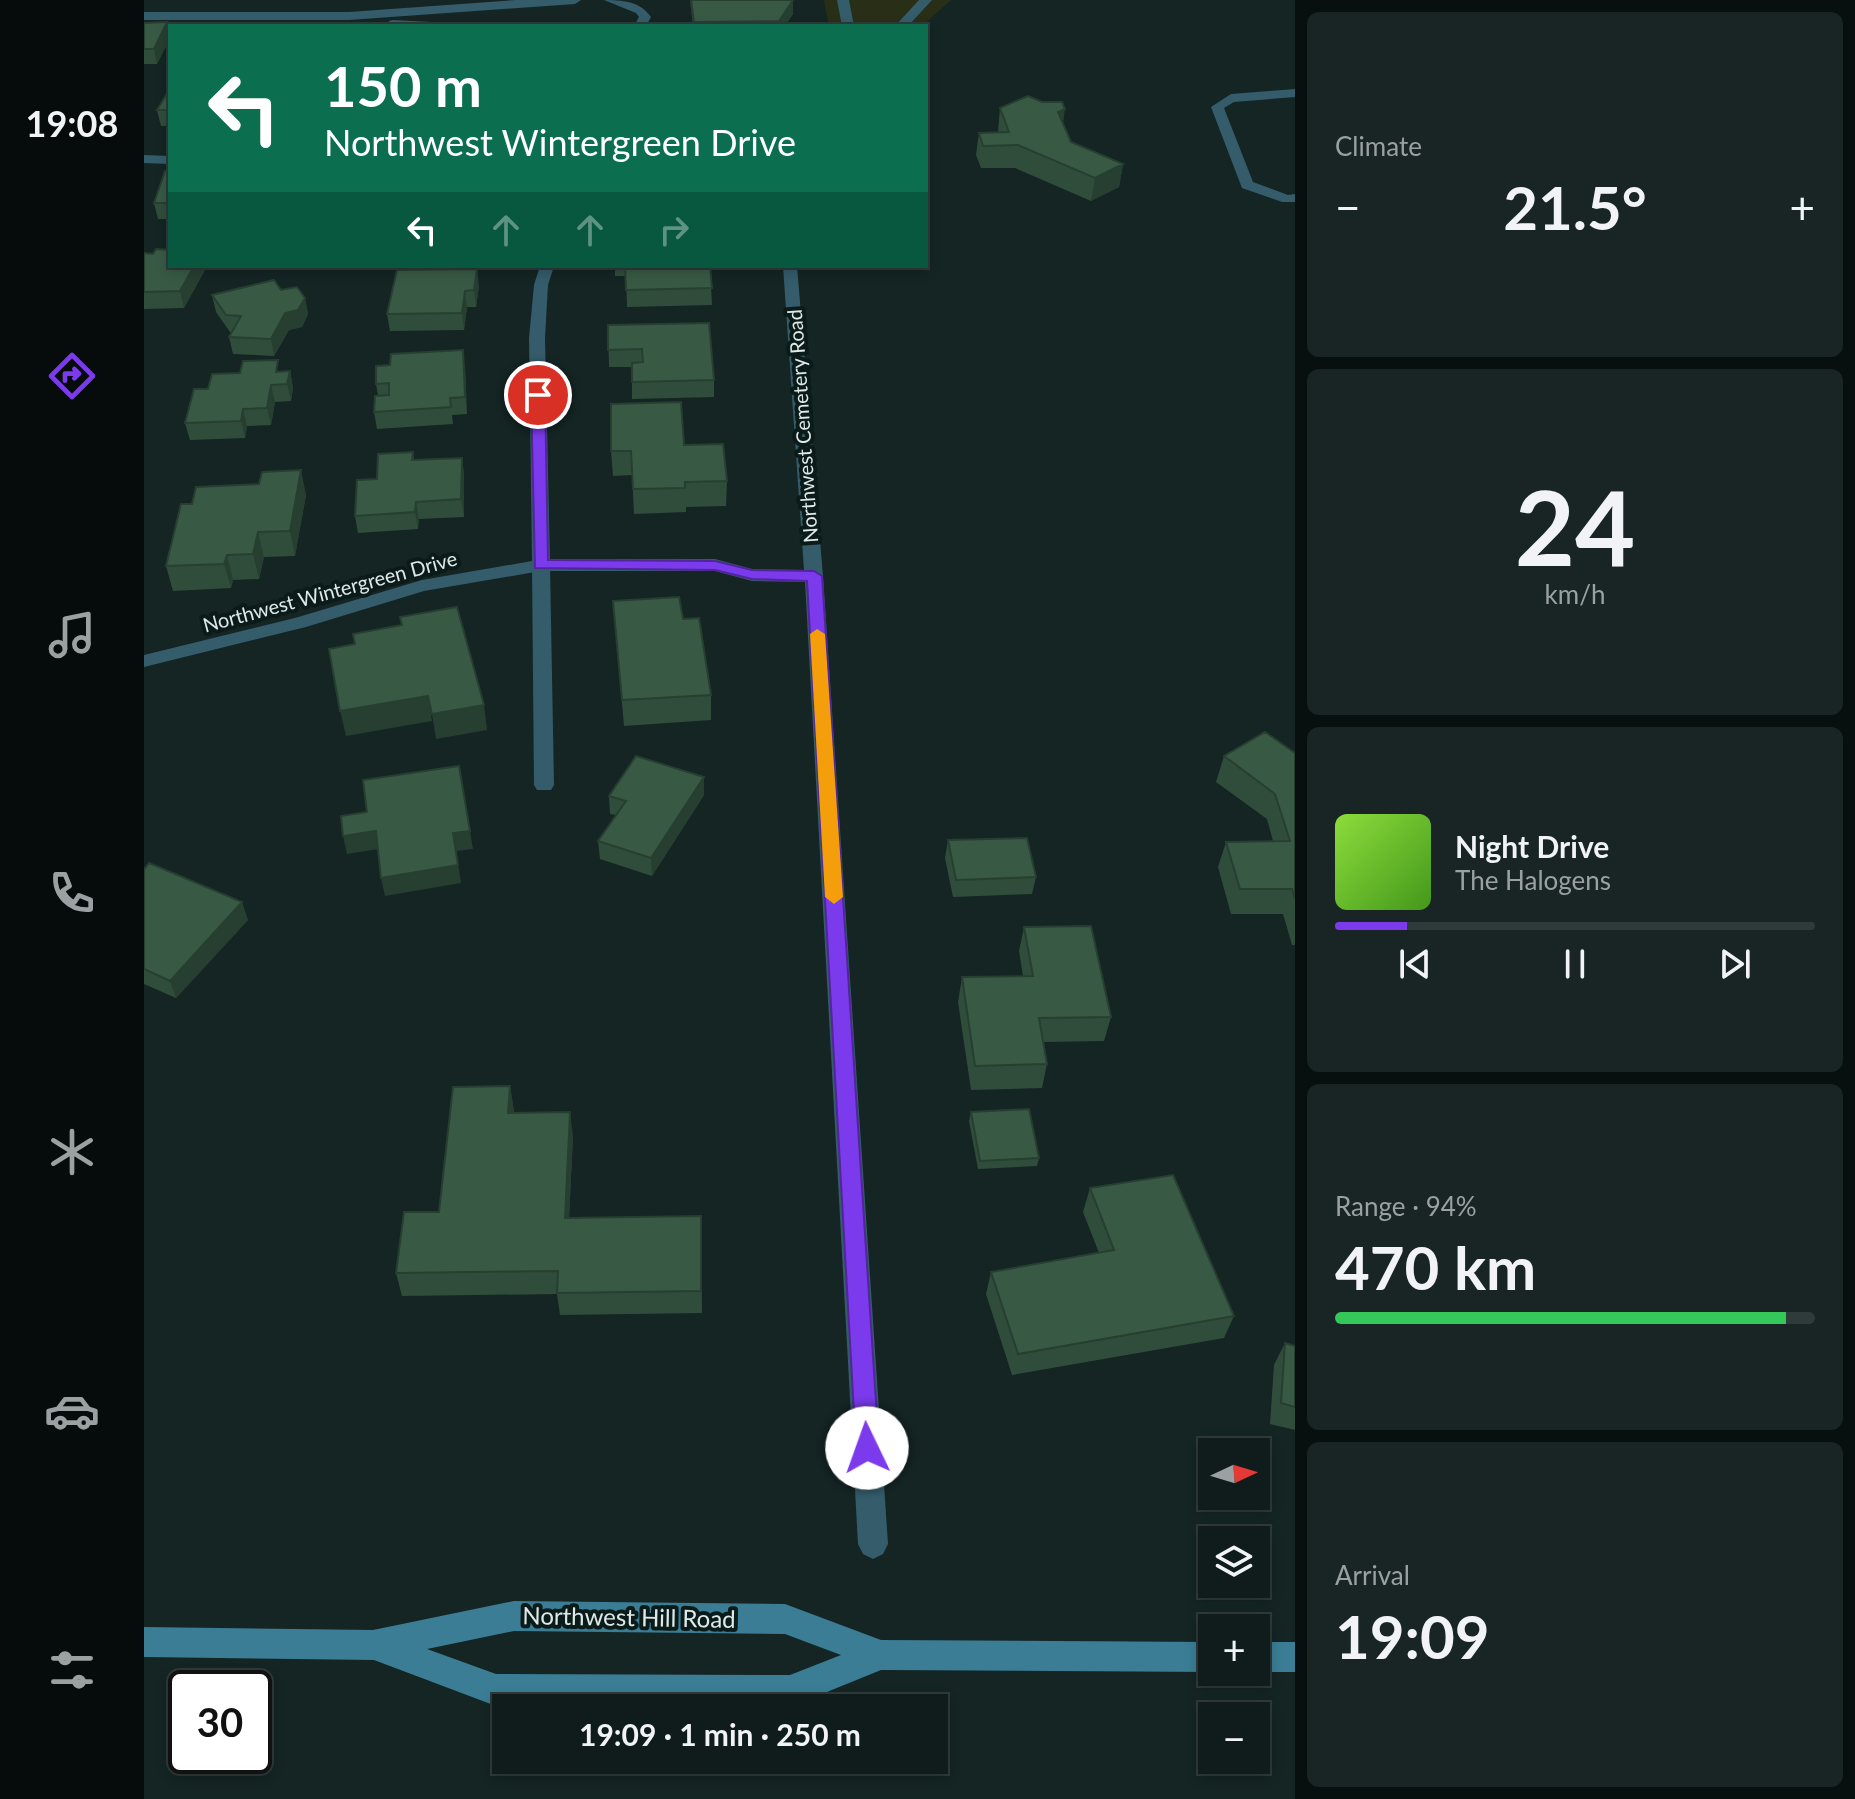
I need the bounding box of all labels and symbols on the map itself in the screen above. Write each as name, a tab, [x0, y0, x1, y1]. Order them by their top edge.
street label: Northwest Cemetery Road	[782, 309, 822, 544]
pin	[504, 361, 572, 429]
street label: Northwest Wintergreen Drive	[200, 546, 459, 637]
position arrow	[825, 1406, 909, 1490]
north arrow	[1198, 1438, 1270, 1510]
street label: Northwest Hill Road	[522, 1600, 736, 1633]
speed limit sign: 30	[168, 1670, 272, 1774]

